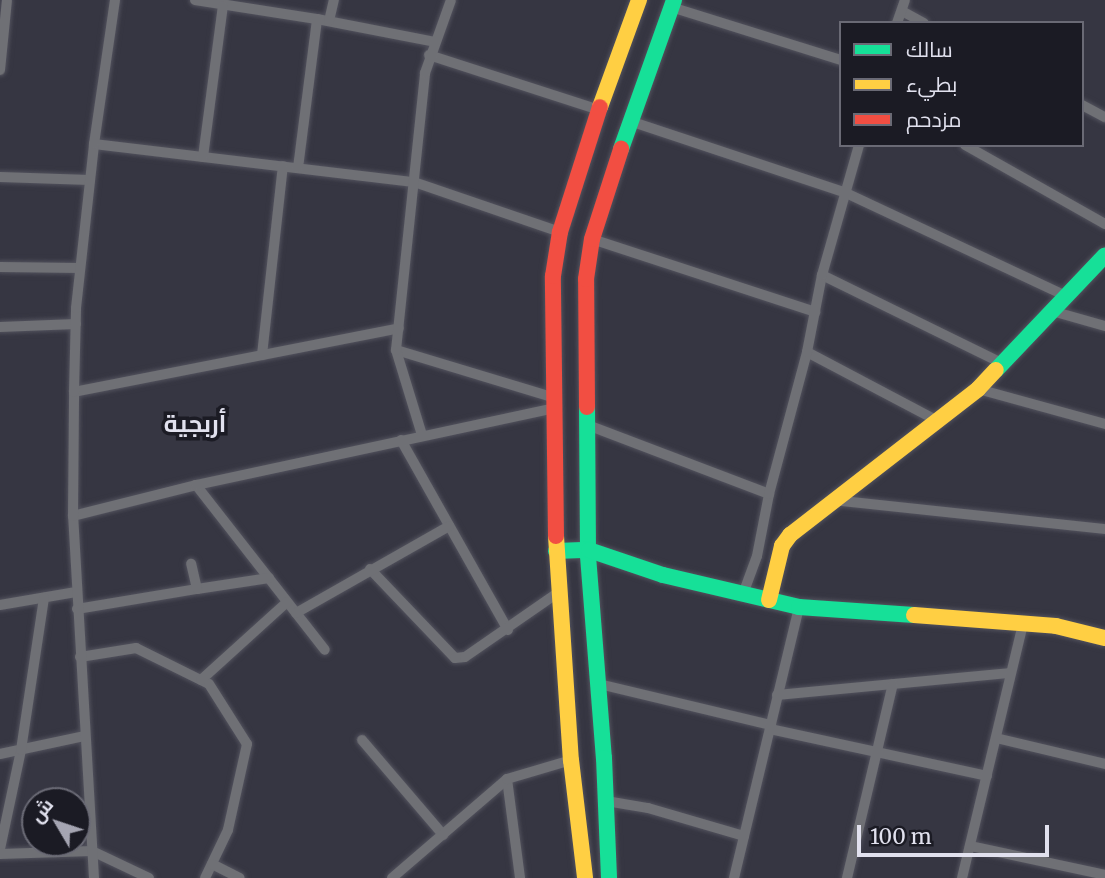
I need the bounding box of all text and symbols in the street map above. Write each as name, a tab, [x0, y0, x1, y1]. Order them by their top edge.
legend	[839, 21, 1084, 147]
text: سالك	[906, 36, 953, 63]
text: بطيء	[906, 71, 957, 98]
text: مزدحم	[906, 106, 961, 133]
district label: أربجية	[164, 410, 226, 438]
north arrow	[21, 787, 91, 857]
text: ش	[24, 793, 58, 827]
scale bar	[860, 812, 1052, 856]
text: 100 m	[870, 823, 932, 850]

